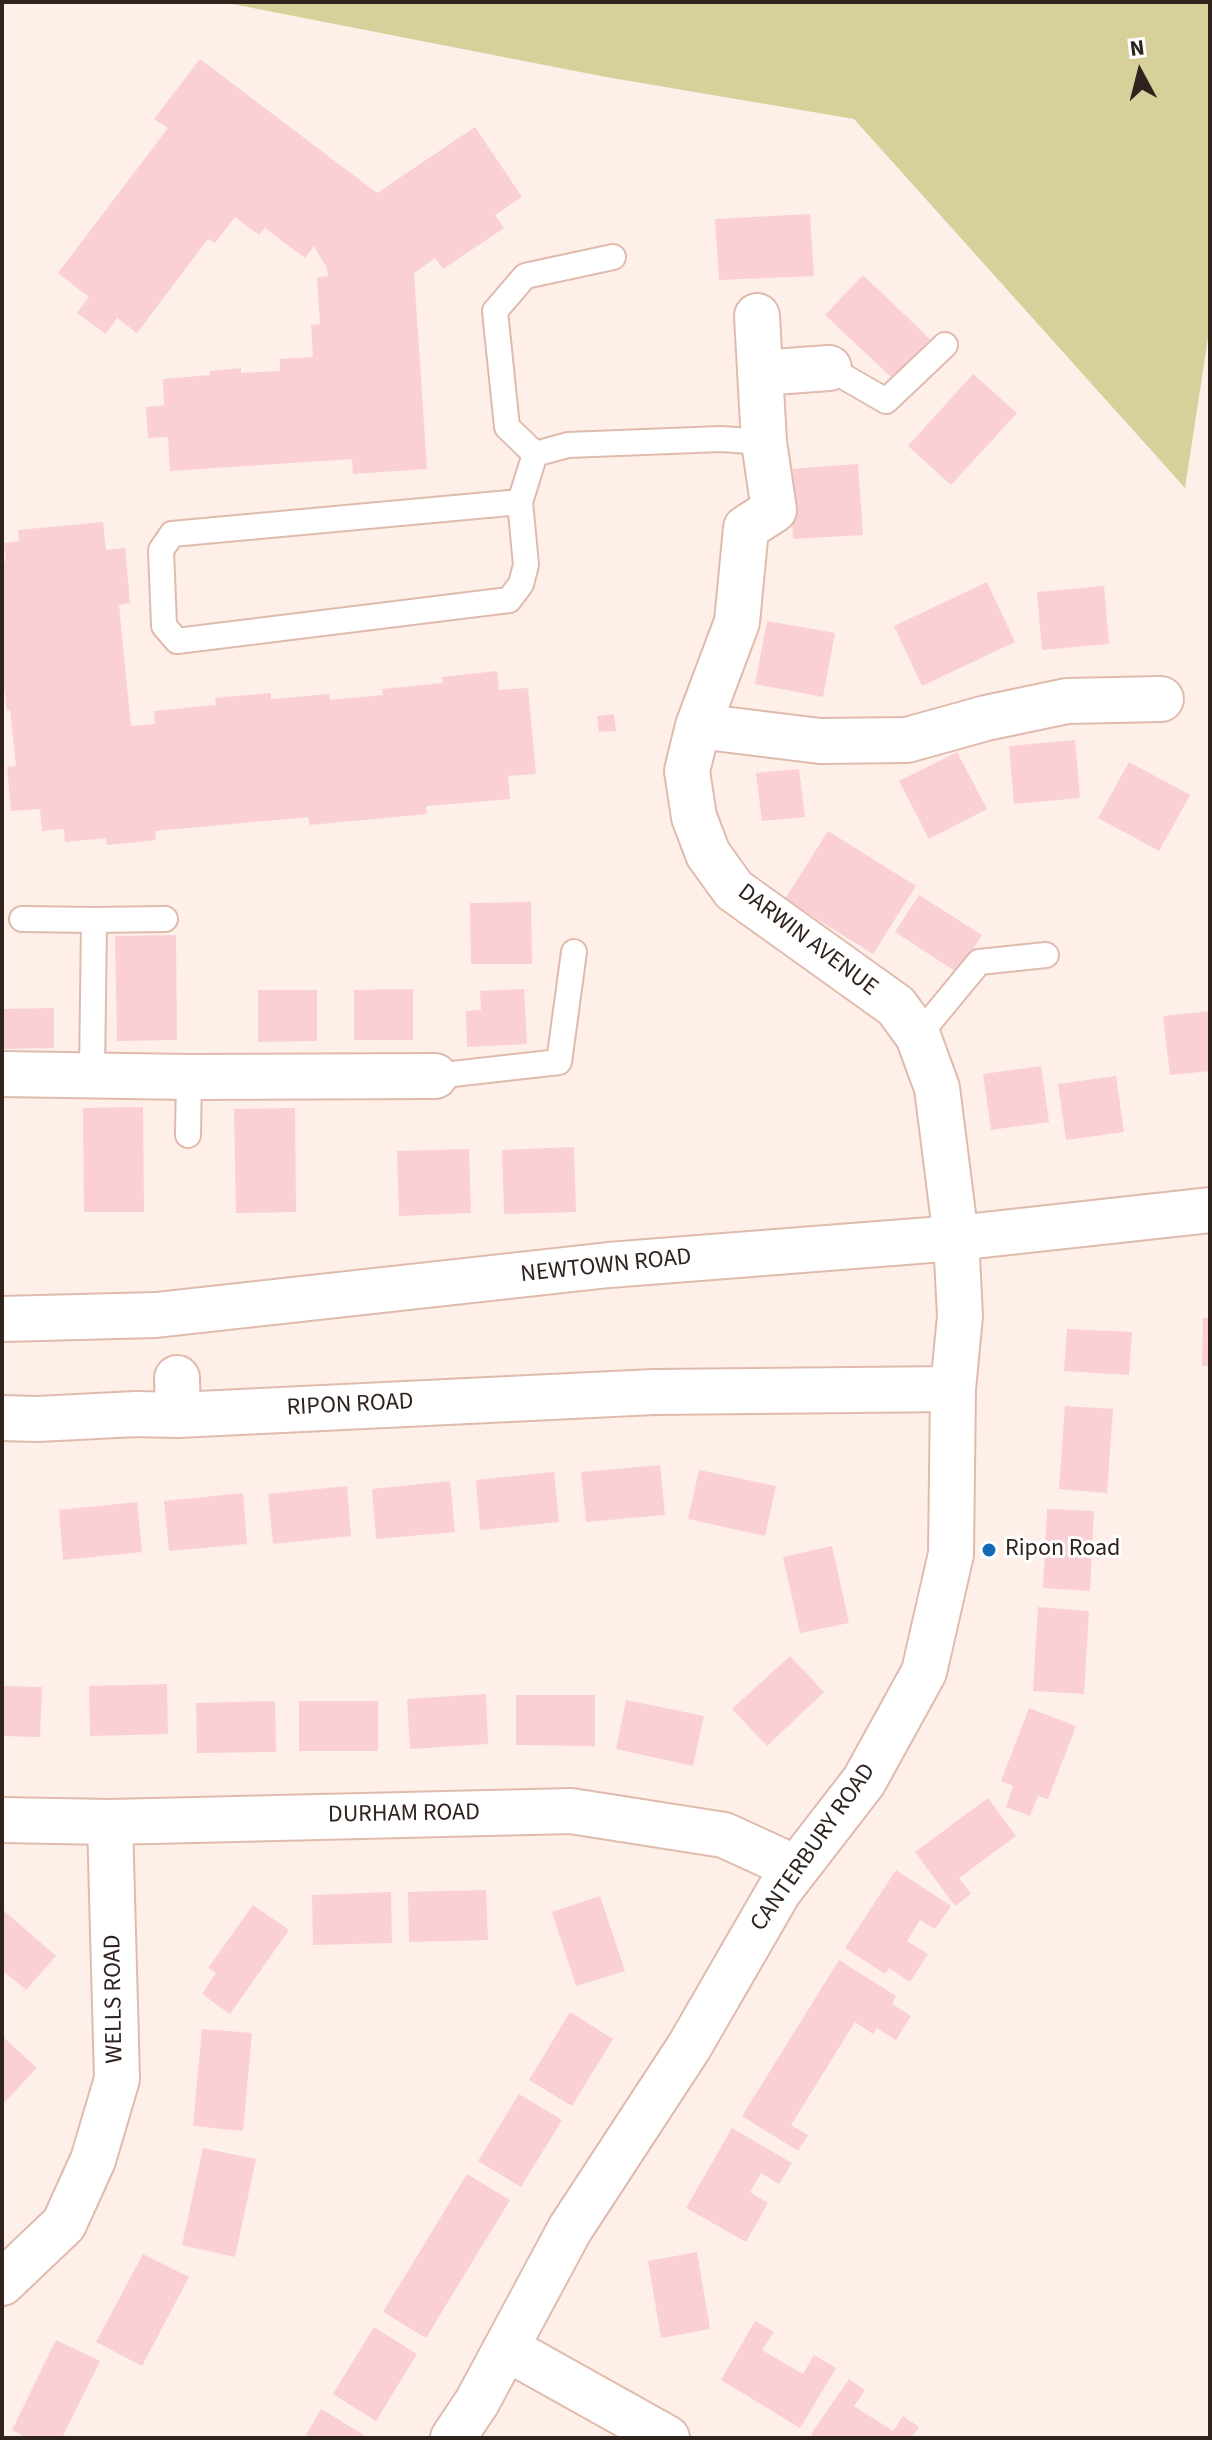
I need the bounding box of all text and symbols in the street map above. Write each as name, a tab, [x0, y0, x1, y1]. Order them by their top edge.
text: N	[1128, 31, 1146, 65]
north arrow	[1100, 32, 1180, 112]
street label: DARWIN AVENUE	[731, 879, 883, 1003]
street label: NEWTOWN ROAD	[519, 1244, 693, 1290]
street label: RIPON ROAD	[286, 1388, 414, 1424]
place label: Ripon Road	[1005, 1536, 1120, 1564]
marker: Ripon Road	[980, 1541, 998, 1559]
street label: CANTERBURY ROAD	[745, 1759, 883, 1937]
street label: DURHAM ROAD	[328, 1799, 480, 1831]
street label: WELLS ROAD	[99, 1934, 131, 2064]

